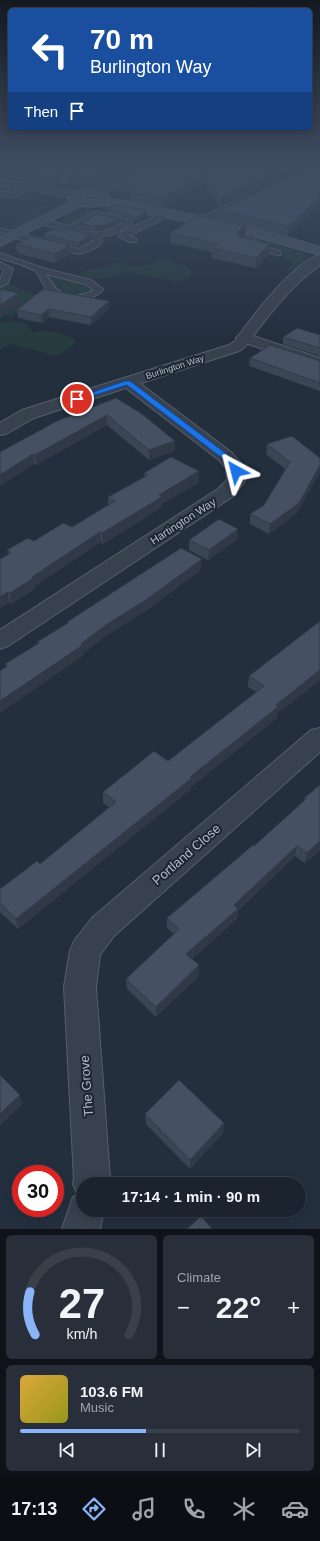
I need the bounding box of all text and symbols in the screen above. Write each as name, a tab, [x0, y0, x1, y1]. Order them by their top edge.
icon: left	[24, 24, 76, 76]
text: 70 m	[90, 24, 154, 55]
text: Burlington Way	[90, 57, 211, 77]
icon: arrive	[66, 100, 88, 122]
text: Then	[24, 103, 58, 120]
street label: Burlington Way	[145, 353, 206, 381]
pin	[60, 382, 94, 416]
icon: arrive	[66, 388, 88, 410]
position arrow	[215, 450, 257, 492]
street label: Hartington Way	[148, 495, 218, 547]
street label: Portland Close	[149, 821, 223, 888]
street label: The Grove	[77, 1055, 96, 1117]
speed limit sign: 30	[12, 1165, 64, 1217]
text: 17:14 · 1 min · 90 m	[122, 1188, 260, 1205]
text: Climate	[177, 1270, 221, 1285]
text: 27	[58, 1280, 105, 1327]
text: 22°	[216, 1291, 261, 1324]
text: −	[177, 1295, 190, 1320]
text: +	[287, 1295, 300, 1320]
text: km/h	[66, 1326, 97, 1342]
text: 103.6 FM	[80, 1383, 143, 1400]
text: Music	[80, 1400, 114, 1415]
icon: previous	[56, 1439, 78, 1461]
icon: pause	[149, 1439, 171, 1461]
icon: next	[242, 1439, 264, 1461]
icon: directions	[80, 1495, 108, 1523]
icon: music	[130, 1495, 158, 1523]
icon: phone	[180, 1495, 208, 1523]
icon: climate	[230, 1495, 258, 1523]
icon: car	[281, 1495, 309, 1523]
text: 17:13	[11, 1499, 57, 1519]

